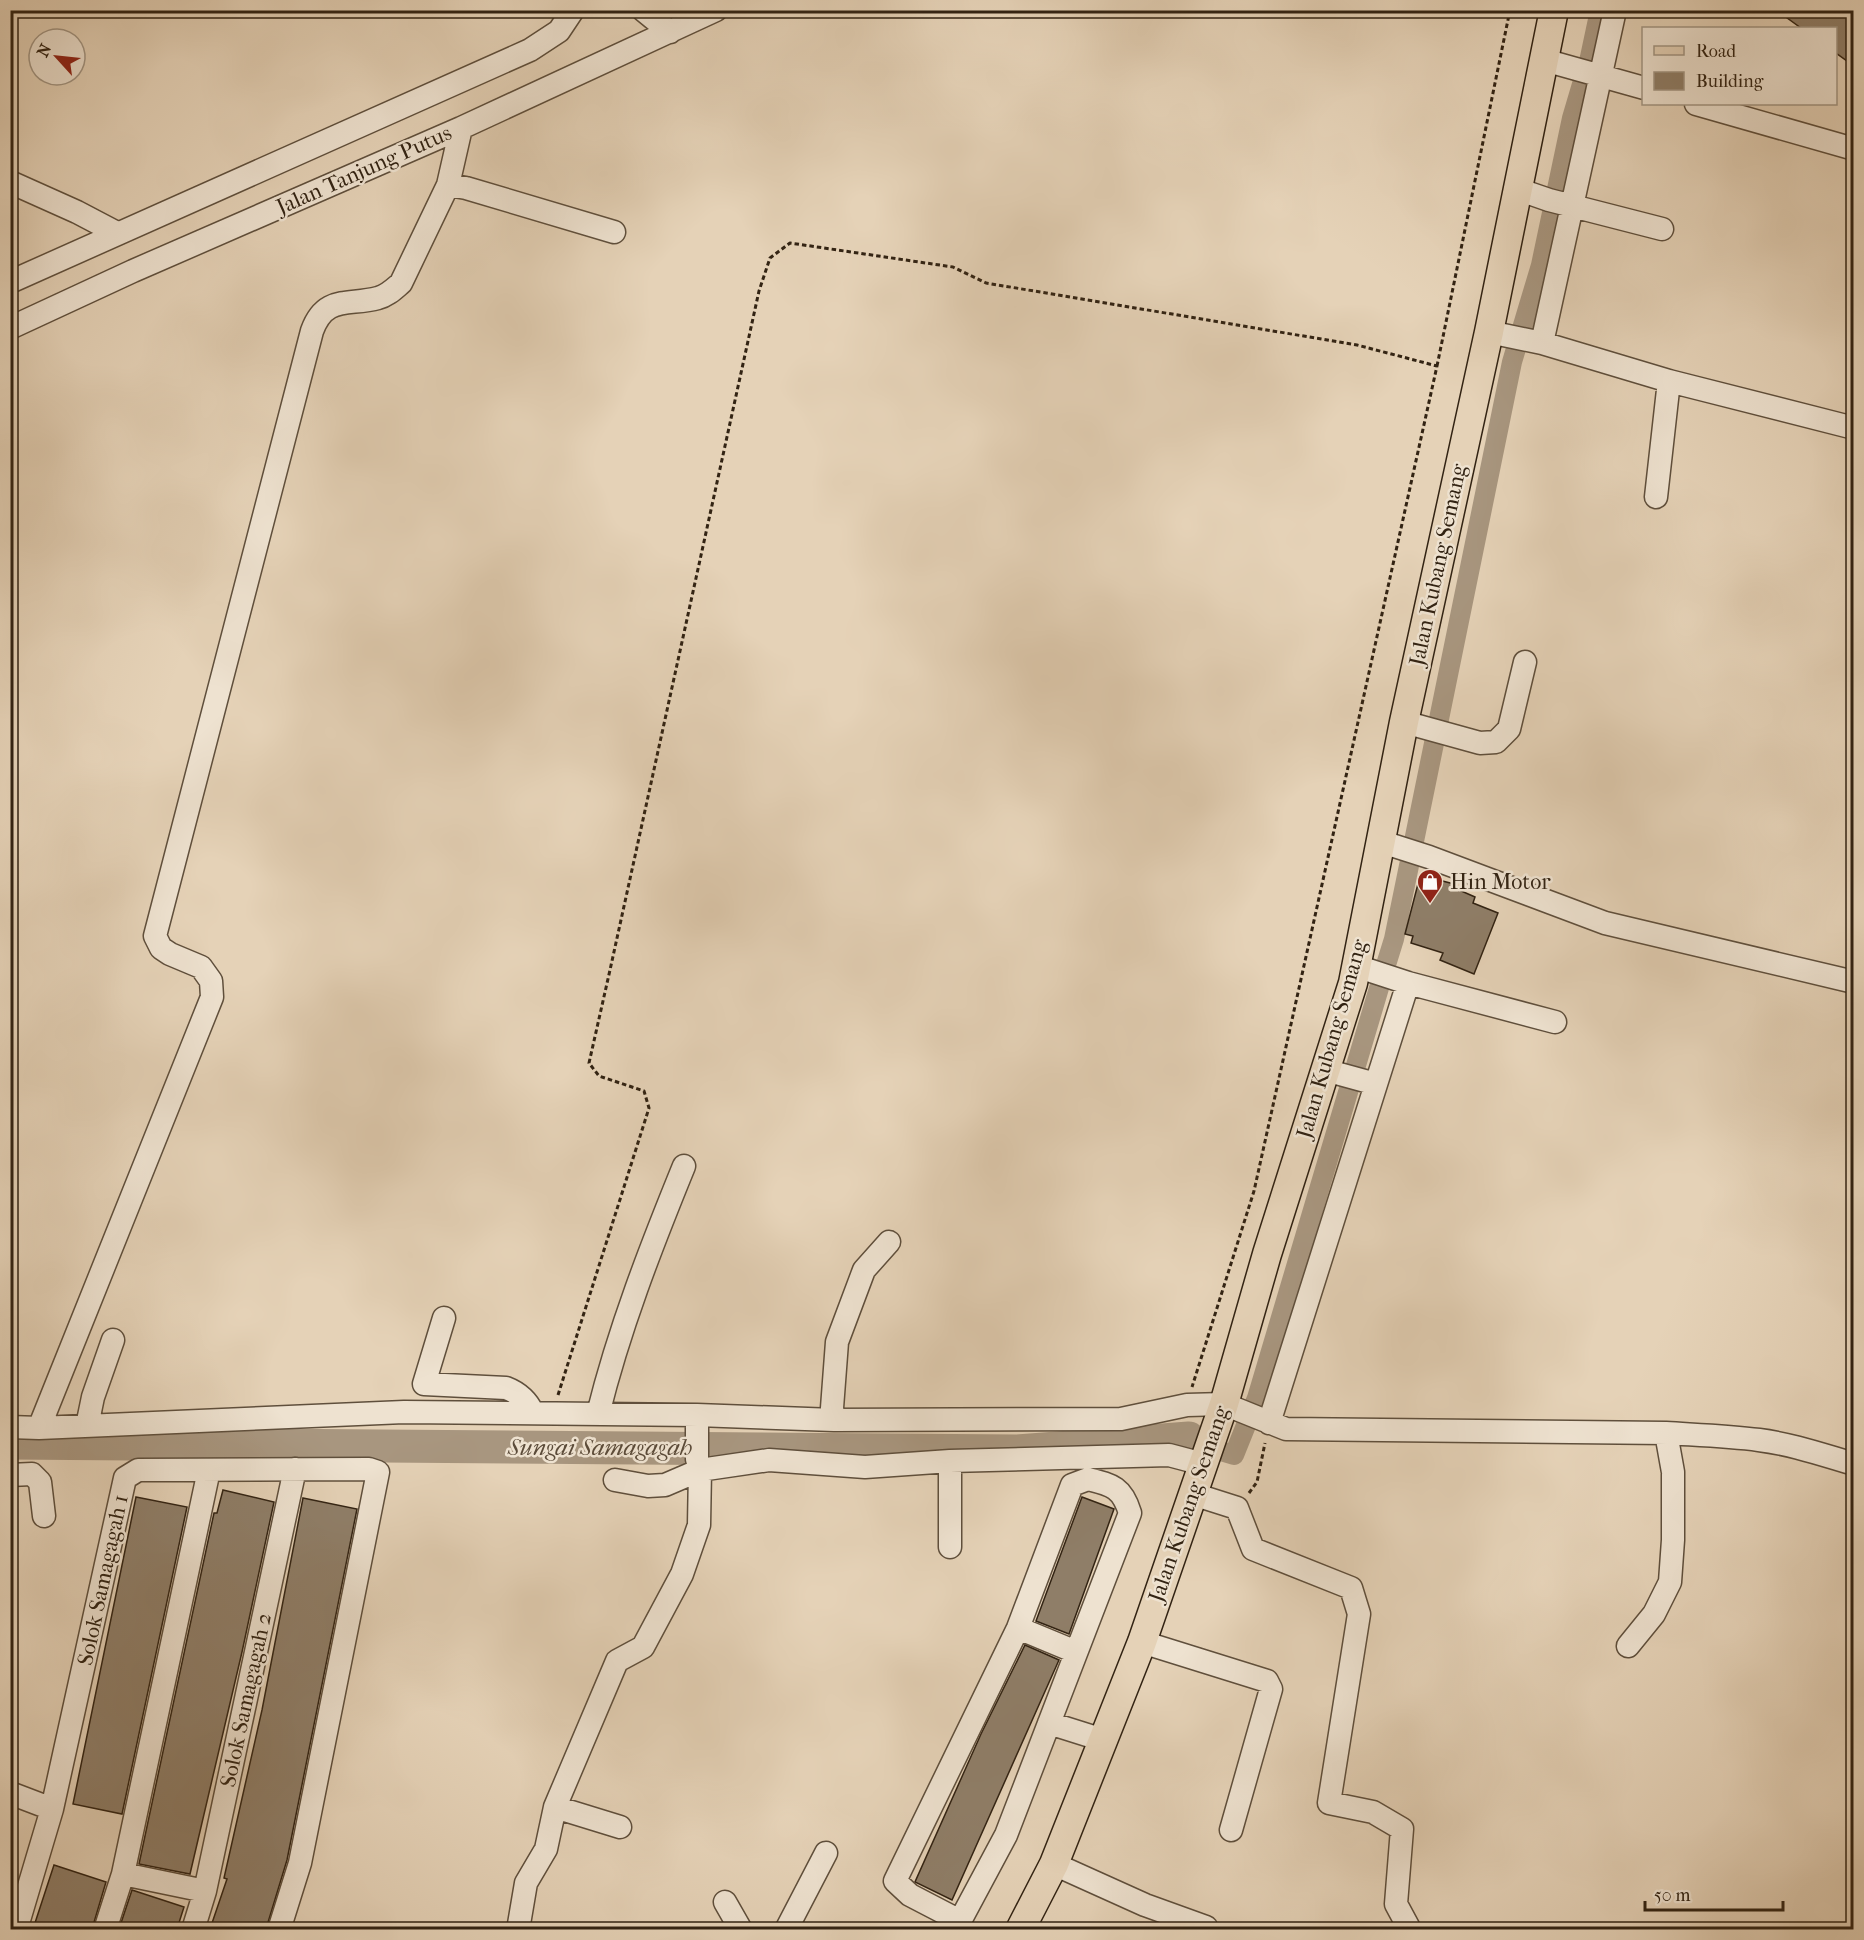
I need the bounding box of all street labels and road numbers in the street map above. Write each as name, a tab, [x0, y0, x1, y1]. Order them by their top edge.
street label: Jalan Tanjung Putus	[271, 120, 456, 221]
street label: Jalan Kubang Semang	[1403, 461, 1472, 670]
street label: Jalan Kubang Semang	[1291, 936, 1373, 1143]
street label: Jalan Kubang Semang	[1143, 1402, 1235, 1607]
street label: Solok Samagagah 1	[72, 1492, 134, 1668]
street label: Solok Samagagah 2	[215, 1610, 277, 1790]

